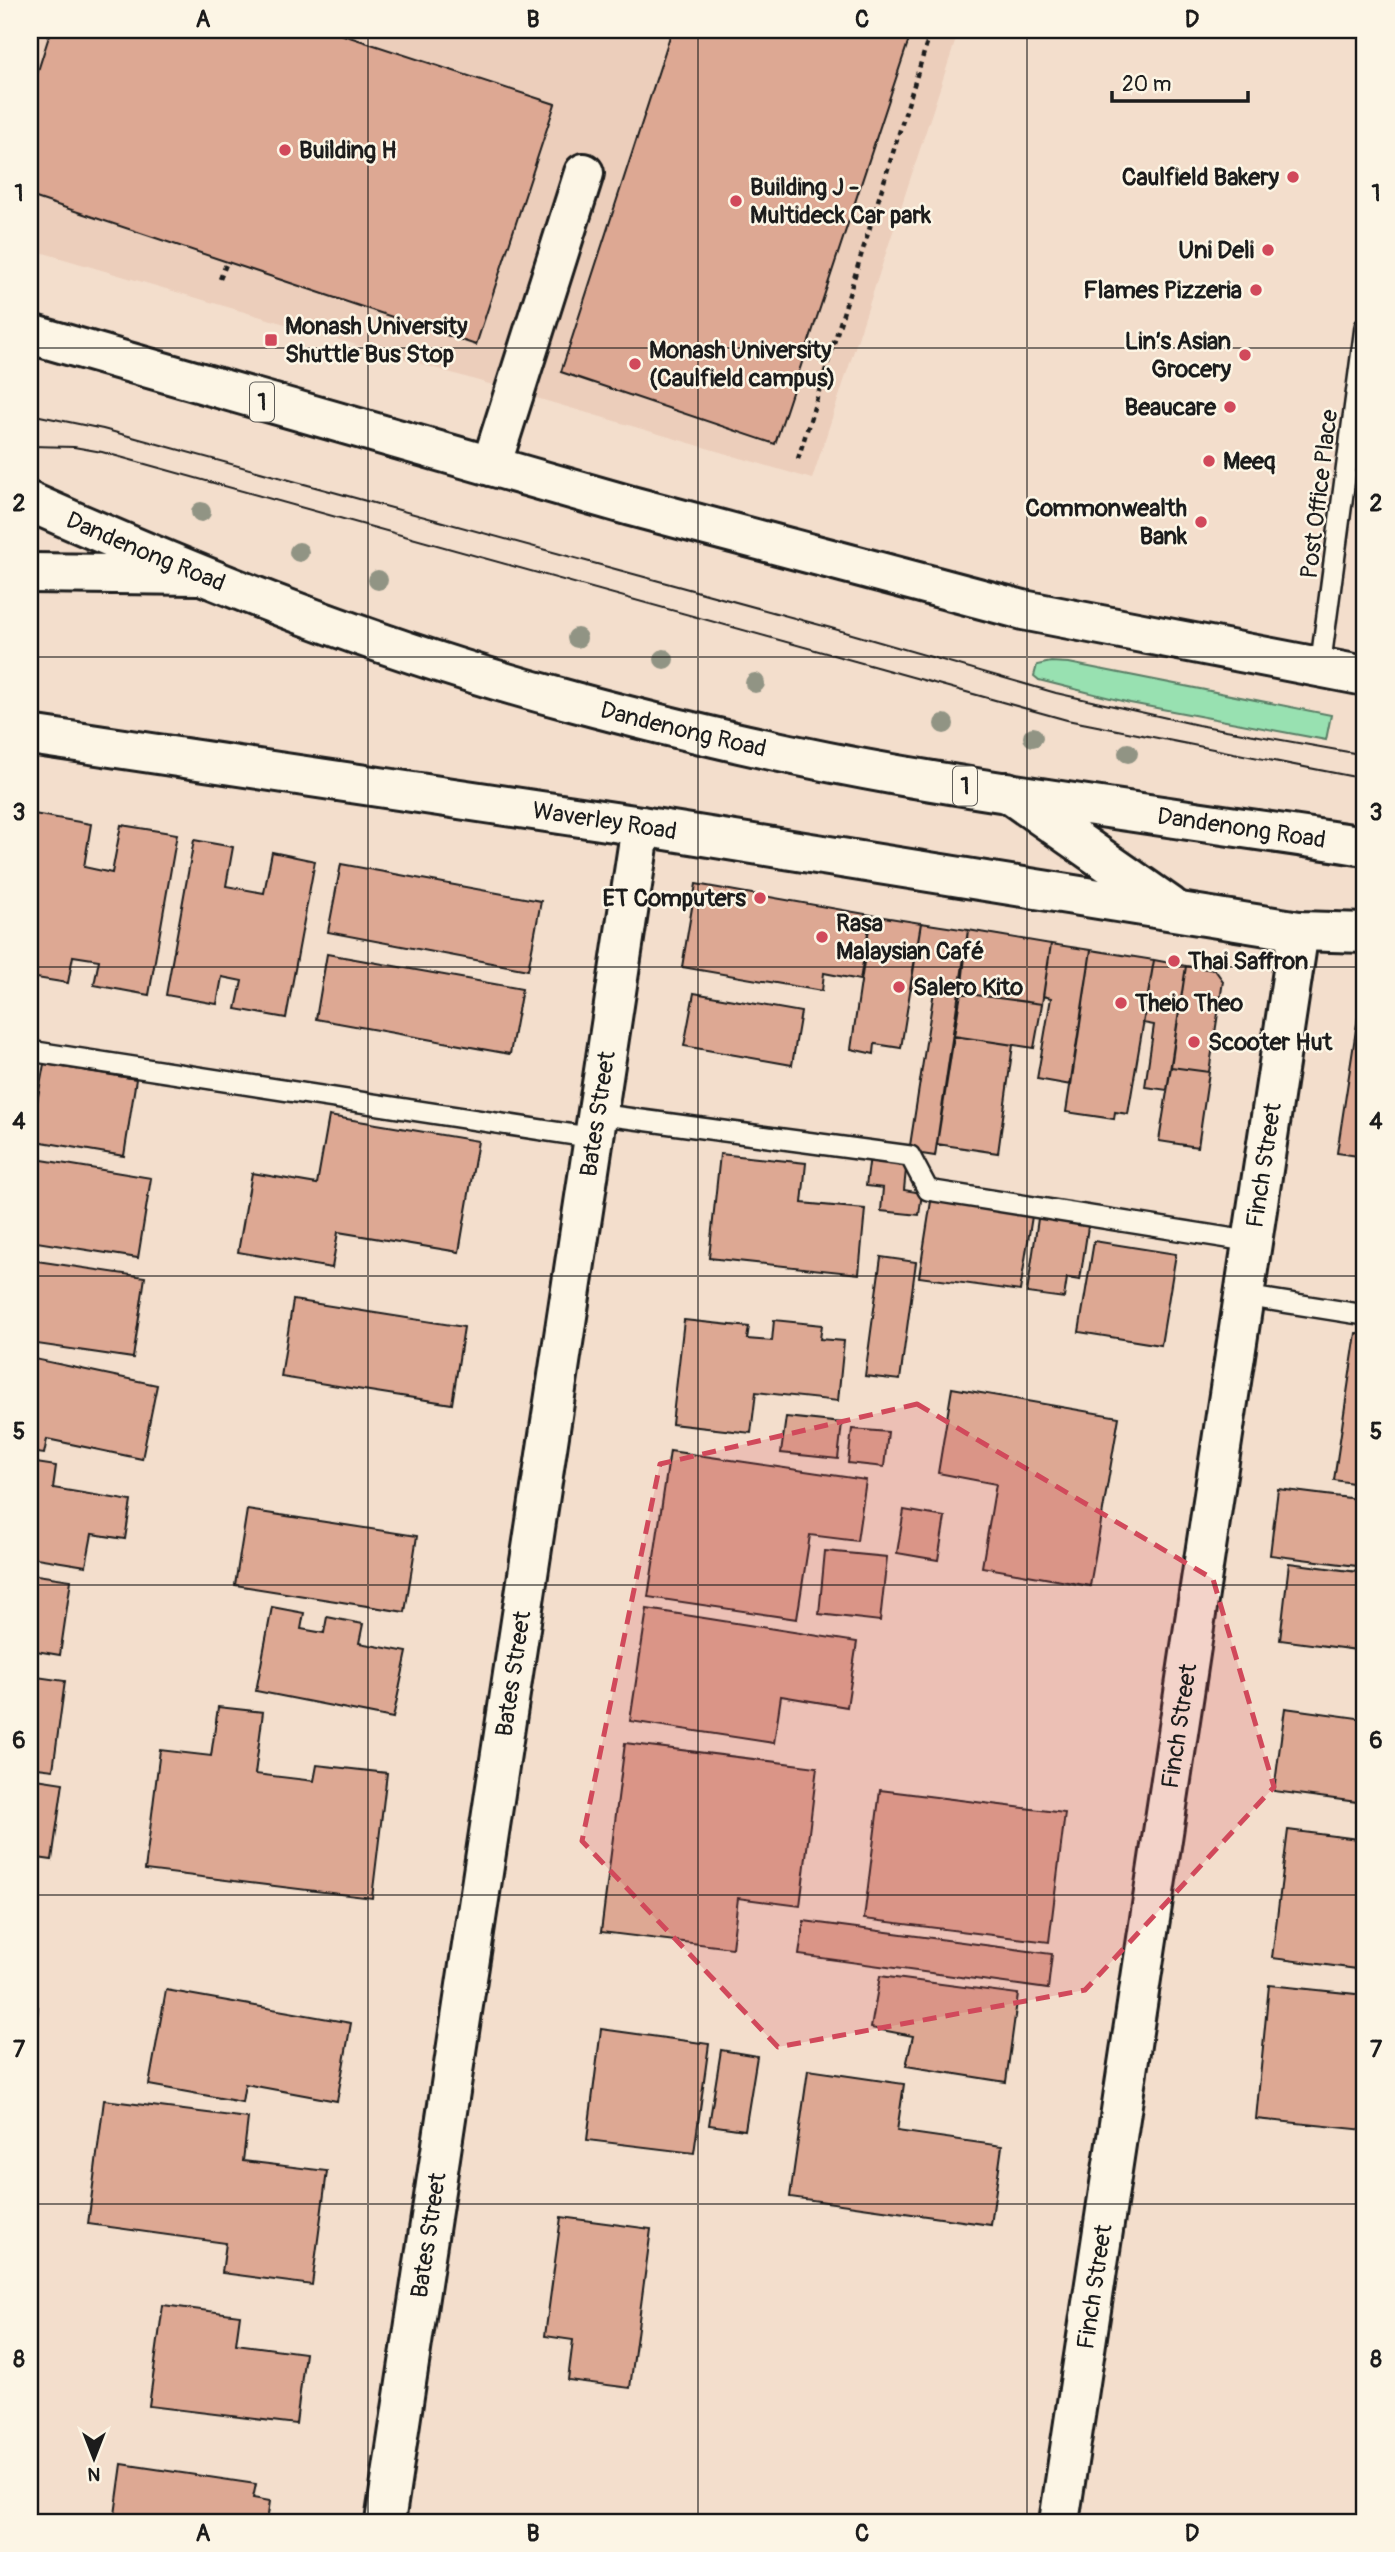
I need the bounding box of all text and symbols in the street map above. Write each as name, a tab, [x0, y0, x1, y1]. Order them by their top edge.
text: A	[196, 5, 211, 34]
text: B	[526, 5, 540, 34]
text: C	[855, 5, 869, 34]
text: D	[1185, 5, 1199, 34]
scale bar	[1112, 60, 1248, 104]
text: 20 m	[1122, 71, 1171, 98]
place label: Building H	[299, 136, 397, 165]
marker: Building H	[277, 142, 293, 158]
place label: Caulfield Bakery	[1122, 163, 1280, 192]
marker: Caulfield Bakery	[1285, 169, 1301, 185]
place label: Building J - Multideck Car park	[750, 173, 932, 230]
text: 1	[15, 179, 24, 208]
text: 1	[1372, 179, 1381, 208]
marker: Building J - Multideck Car park	[728, 193, 744, 209]
place label: Uni Deli	[1178, 236, 1254, 265]
marker: Uni Deli	[1260, 242, 1276, 258]
place label: Flames Pizzeria	[1083, 276, 1242, 305]
marker: Flames Pizzeria	[1248, 282, 1264, 298]
place label: Monash University Shuttle Bus Stop	[285, 312, 468, 369]
place label: Lin’s Asian Grocery	[1125, 327, 1232, 384]
marker: Monash University Shuttle Bus Stop	[263, 332, 279, 348]
place label: Monash University (Caulfield campus)	[649, 336, 836, 393]
marker: Lin’s Asian Grocery	[1237, 347, 1253, 363]
marker: Monash University (Caulfield campus)	[627, 356, 643, 372]
road number: 1	[250, 382, 274, 422]
place label: Beaucare	[1125, 393, 1217, 422]
marker: Beaucare	[1222, 399, 1238, 415]
street label: Post Office Place	[1295, 408, 1344, 580]
place label: Meeq	[1223, 447, 1276, 476]
marker: Meeq	[1201, 453, 1217, 469]
text: 2	[13, 489, 26, 518]
text: 2	[1370, 489, 1383, 518]
place label: Commonwealth Bank	[1025, 494, 1188, 551]
street label: Dandenong Road	[62, 506, 229, 598]
marker: Commonwealth Bank	[1193, 514, 1209, 530]
street label: Dandenong Road	[597, 695, 769, 764]
road number: 1	[953, 766, 977, 806]
street label: Waverley Road	[530, 796, 679, 847]
text: 3	[13, 798, 25, 827]
text: 3	[1370, 798, 1382, 827]
street label: Dandenong Road	[1155, 802, 1328, 855]
place label: ET Computers	[603, 884, 746, 913]
marker: ET Computers	[752, 890, 768, 906]
place label: Rasa Malaysian Café	[836, 909, 985, 966]
marker: Rasa Malaysian Café	[814, 929, 830, 945]
place label: Thai Saffron	[1187, 947, 1308, 976]
marker: Thai Saffron	[1166, 953, 1182, 969]
place label: Salero Kito	[913, 973, 1023, 1002]
marker: Salero Kito	[891, 979, 907, 995]
place label: Theio Theo	[1134, 989, 1243, 1018]
marker: Theio Theo	[1113, 995, 1129, 1011]
place label: Scooter Hut	[1208, 1028, 1334, 1057]
marker: Scooter Hut	[1186, 1034, 1202, 1050]
street label: Bates Street	[574, 1049, 622, 1179]
street label: Finch Street	[1240, 1101, 1288, 1230]
text: 4	[12, 1107, 26, 1136]
text: 4	[1369, 1107, 1383, 1136]
text: 5	[13, 1417, 25, 1446]
text: 5	[1370, 1417, 1382, 1446]
street label: Bates Street	[490, 1609, 537, 1738]
street label: Finch Street	[1156, 1661, 1203, 1791]
text: 6	[12, 1726, 26, 1755]
text: 6	[1369, 1726, 1383, 1755]
text: 7	[13, 2035, 26, 2064]
text: 7	[1370, 2035, 1383, 2064]
street label: Bates Street	[405, 2170, 453, 2300]
street label: Finch Street	[1071, 2222, 1119, 2351]
text: 8	[13, 2345, 25, 2374]
text: 8	[1370, 2345, 1382, 2374]
north arrow	[60, 2422, 130, 2492]
text: N	[87, 2462, 100, 2486]
text: A	[196, 2519, 211, 2548]
text: B	[526, 2519, 540, 2548]
text: C	[855, 2519, 869, 2548]
text: D	[1185, 2519, 1199, 2548]

